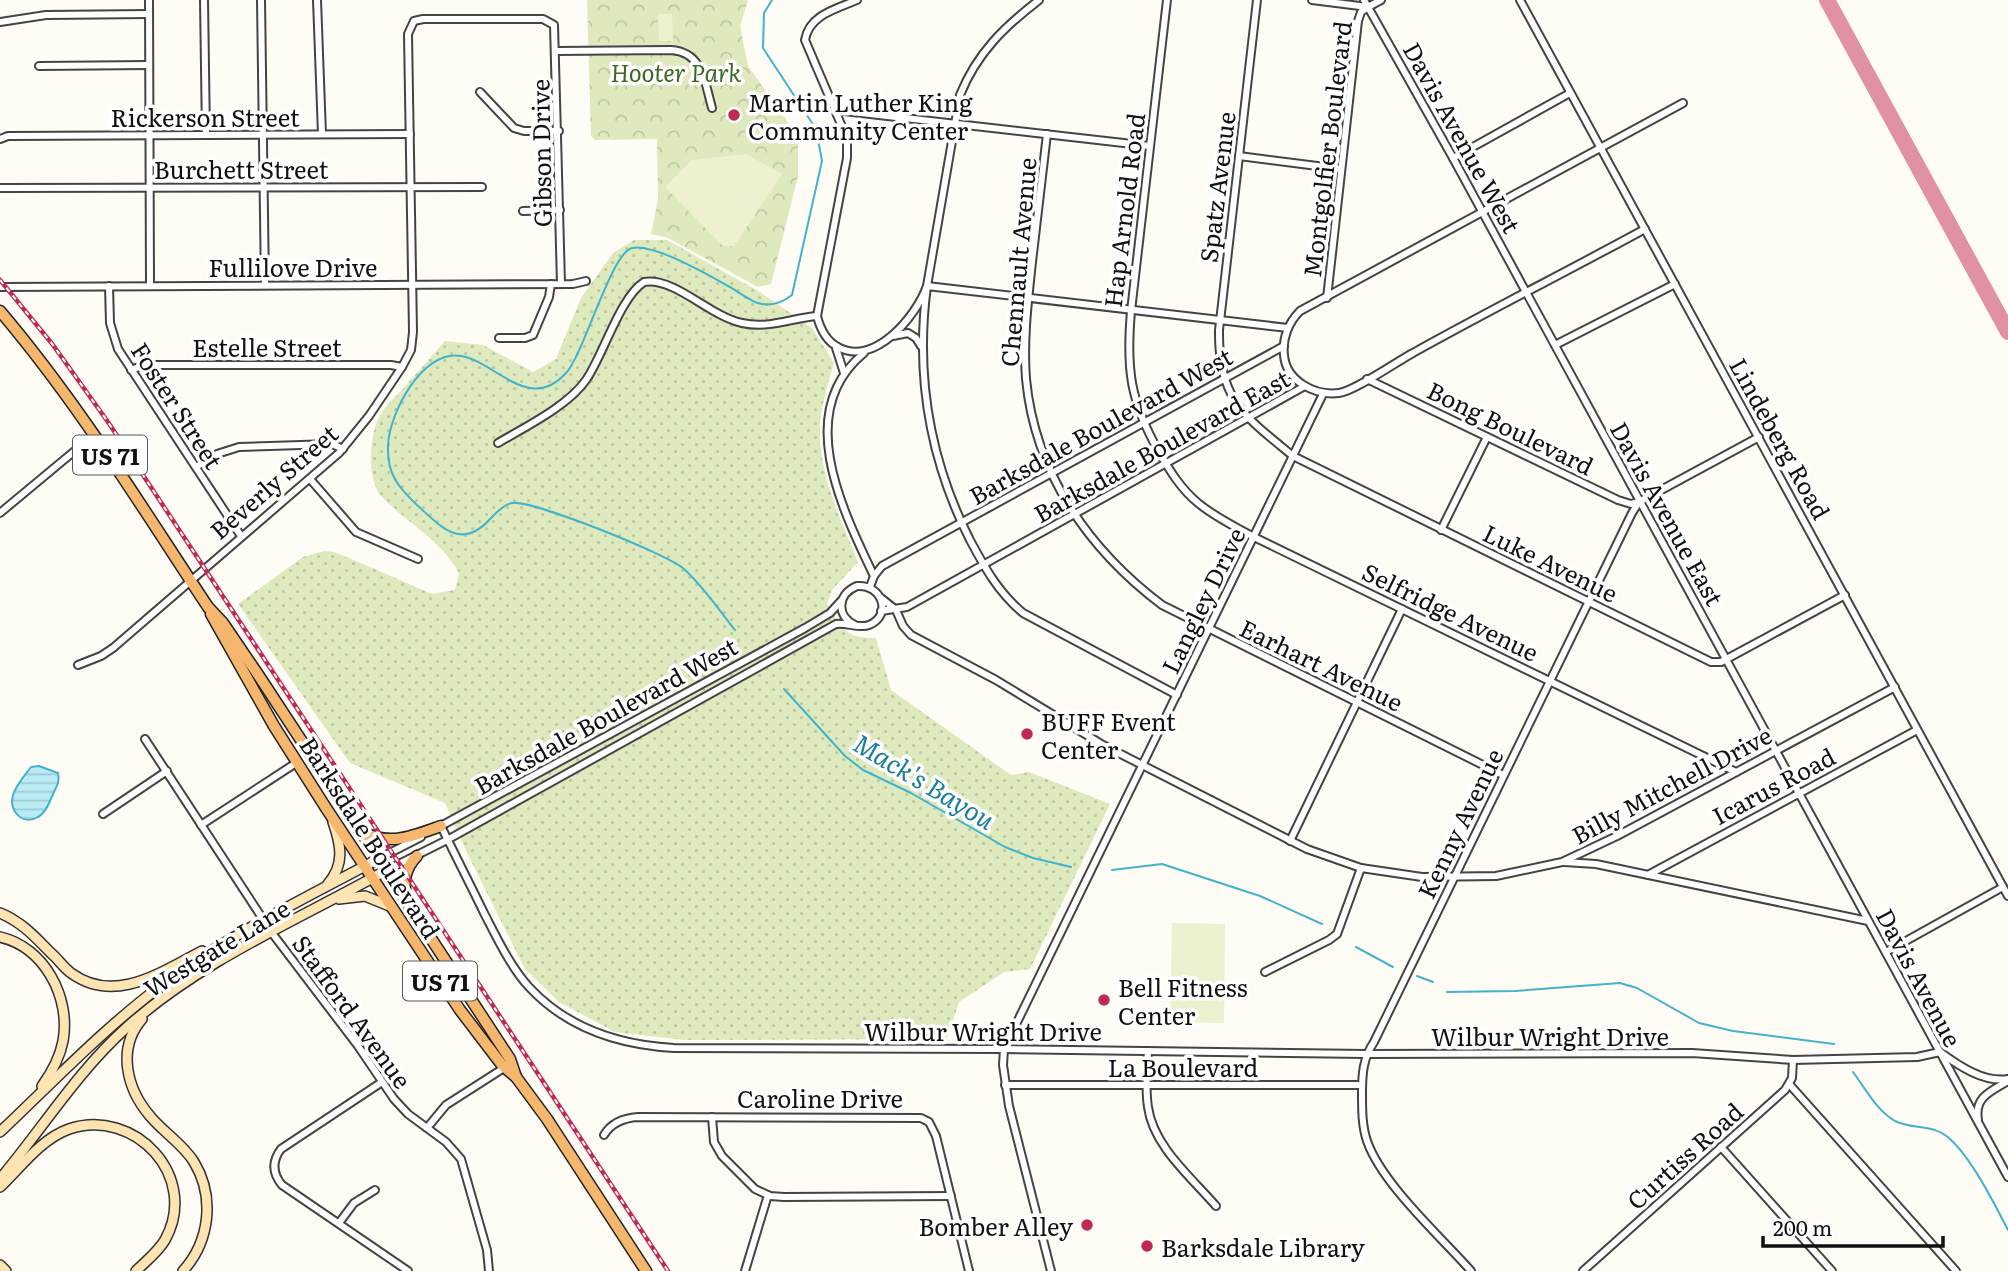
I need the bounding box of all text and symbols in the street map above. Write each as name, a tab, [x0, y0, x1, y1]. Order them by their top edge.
street label: Montgolfier Boulevard	[1293, 19, 1359, 279]
street label: Davis Avenue West	[1396, 35, 1530, 239]
park label: Hooter Park	[611, 54, 742, 89]
street label: Gibson Drive	[521, 79, 559, 227]
place label: Martin Luther King Community Center	[748, 84, 973, 147]
street label: Rickerson Street	[110, 99, 300, 134]
marker: Martin Luther King Community Center	[726, 107, 742, 123]
street label: Hap Arnold Road	[1094, 110, 1152, 309]
street label: Spatz Avenue	[1189, 110, 1243, 264]
street label: Burchett Street	[154, 151, 329, 186]
street label: Chennault Avenue	[990, 156, 1044, 368]
street label: Fullilove Drive	[209, 249, 377, 284]
street label: Estelle Street	[192, 329, 342, 364]
street label: Foster Street	[124, 335, 232, 475]
street label: Barksdale Boulevard West	[962, 338, 1238, 512]
street label: Lindeberg Road	[1722, 351, 1840, 525]
street label: Barksdale Boulevard East	[1027, 360, 1296, 530]
street label: Bong Boulevard	[1422, 372, 1600, 483]
street label: Beverly Street	[201, 415, 345, 546]
street label: Davis Avenue East	[1603, 415, 1733, 612]
road number: US 71	[73, 436, 147, 475]
street label: Luke Avenue	[1478, 514, 1624, 610]
street label: Langley Drive	[1152, 521, 1252, 679]
street label: Selfridge Avenue	[1357, 553, 1545, 669]
street label: Earhart Avenue	[1235, 609, 1409, 719]
street label: Barksdale Boulevard West	[467, 628, 743, 802]
place label: BUFF Event Center	[1041, 703, 1176, 766]
street label: Billy Mitchell Drive	[1565, 716, 1777, 852]
water label: Mack's Bayou	[847, 722, 1004, 838]
marker: BUFF Event Center	[1019, 726, 1035, 742]
street label: Barksdale Boulevard	[292, 729, 450, 945]
street label: Icarus Road	[1705, 738, 1841, 832]
street label: Kenny Avenue	[1408, 742, 1510, 904]
street label: Westgate Lane	[136, 890, 296, 1004]
street label: Davis Avenue	[1869, 901, 1971, 1053]
street label: Stafford Avenue	[285, 927, 421, 1095]
road number: US 71	[403, 962, 477, 1000]
place label: Bell Fitness Center	[1118, 969, 1248, 1032]
marker: Bell Fitness Center	[1096, 992, 1112, 1008]
street label: Wilbur Wright Drive	[864, 1013, 1102, 1048]
street label: Wilbur Wright Drive	[1431, 1018, 1669, 1053]
street label: La Boulevard	[1108, 1049, 1258, 1084]
street label: Caroline Drive	[737, 1080, 903, 1115]
street label: Curtiss Road	[1618, 1093, 1750, 1217]
scale bar	[1763, 1204, 1943, 1248]
place label: Bomber Alley	[918, 1208, 1073, 1243]
text: 200 m	[1773, 1211, 1833, 1242]
marker: Bomber Alley	[1079, 1217, 1095, 1233]
place label: Barksdale Library	[1161, 1229, 1365, 1264]
marker: Barksdale Library	[1139, 1238, 1155, 1254]

